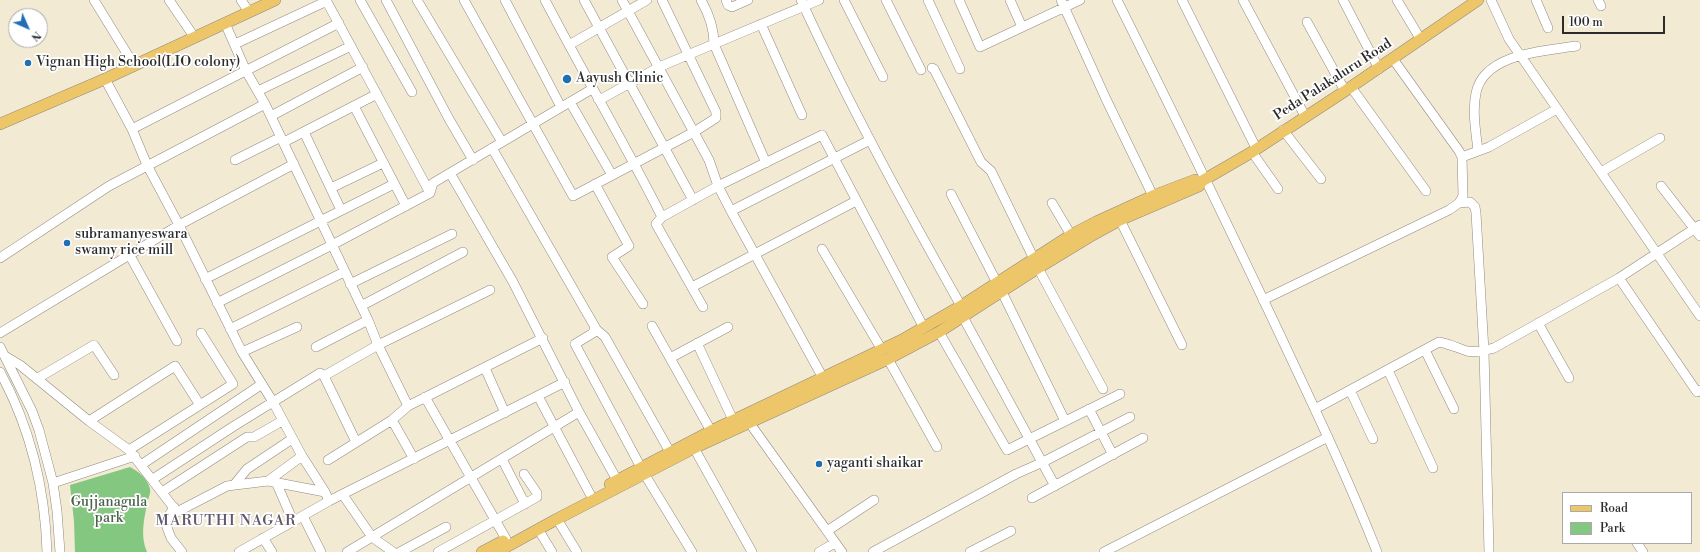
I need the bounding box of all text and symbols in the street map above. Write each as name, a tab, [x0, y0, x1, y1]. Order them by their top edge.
north arrow	[8, 8, 48, 48]
scale bar	[1564, 8, 1667, 34]
text: 100 m	[1569, 15, 1603, 30]
text: N	[28, 28, 44, 44]
street label: Peda Palakaluru Road	[1271, 35, 1395, 125]
place label: Vignan High School(LIO colony)	[36, 55, 240, 71]
marker: Vignan High School(LIO colony)	[23, 58, 33, 68]
place label: Aayush Clinic	[576, 71, 663, 87]
marker: Aayush Clinic	[561, 73, 573, 85]
place label: subramanyeswara swamy rice mill	[75, 227, 188, 260]
marker: subramanyeswara swamy rice mill	[62, 238, 72, 248]
place label: yaganti shaikar	[827, 456, 923, 472]
marker: yaganti shaikar	[814, 459, 824, 469]
legend	[1562, 492, 1692, 544]
park label: Gujjanagula park	[71, 495, 147, 528]
text: Road	[1600, 501, 1628, 516]
district label: MARUTHI NAGAR	[156, 512, 296, 530]
text: Park	[1600, 521, 1625, 536]

